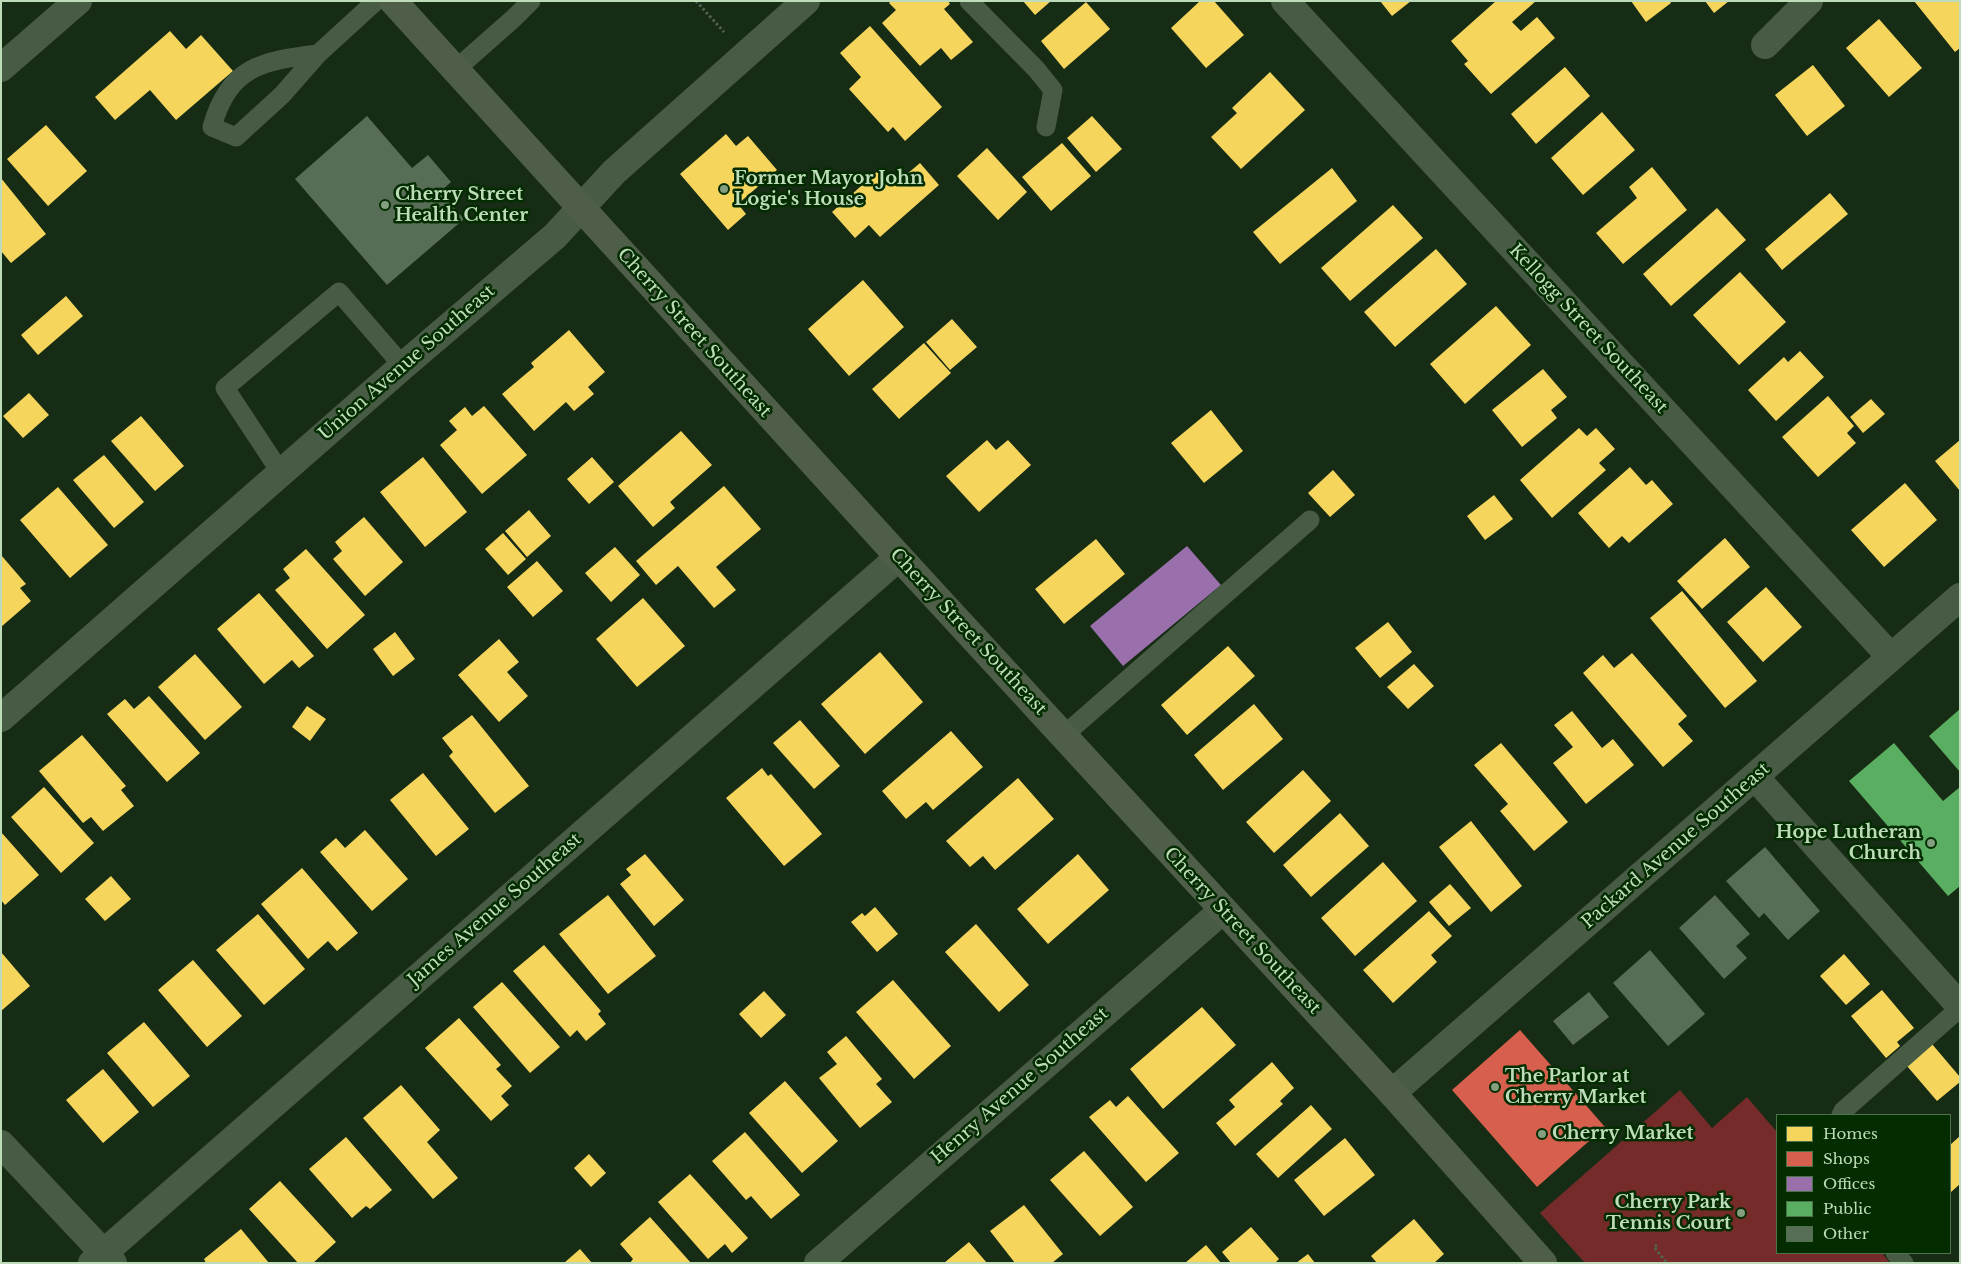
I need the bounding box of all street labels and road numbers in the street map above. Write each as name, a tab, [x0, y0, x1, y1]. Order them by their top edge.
street label: Kellogg Street Southeast	[1504, 240, 1672, 418]
street label: Cherry Street Southeast	[612, 244, 776, 422]
street label: Union Avenue Southeast	[314, 281, 500, 445]
street label: Cherry Street Southeast	[885, 544, 1051, 720]
street label: Packard Avenue Southeast	[1578, 758, 1774, 934]
street label: James Avenue Southeast	[404, 829, 586, 991]
street label: Cherry Street Southeast	[1159, 843, 1325, 1019]
street label: Henry Avenue Southeast	[927, 1003, 1113, 1169]

